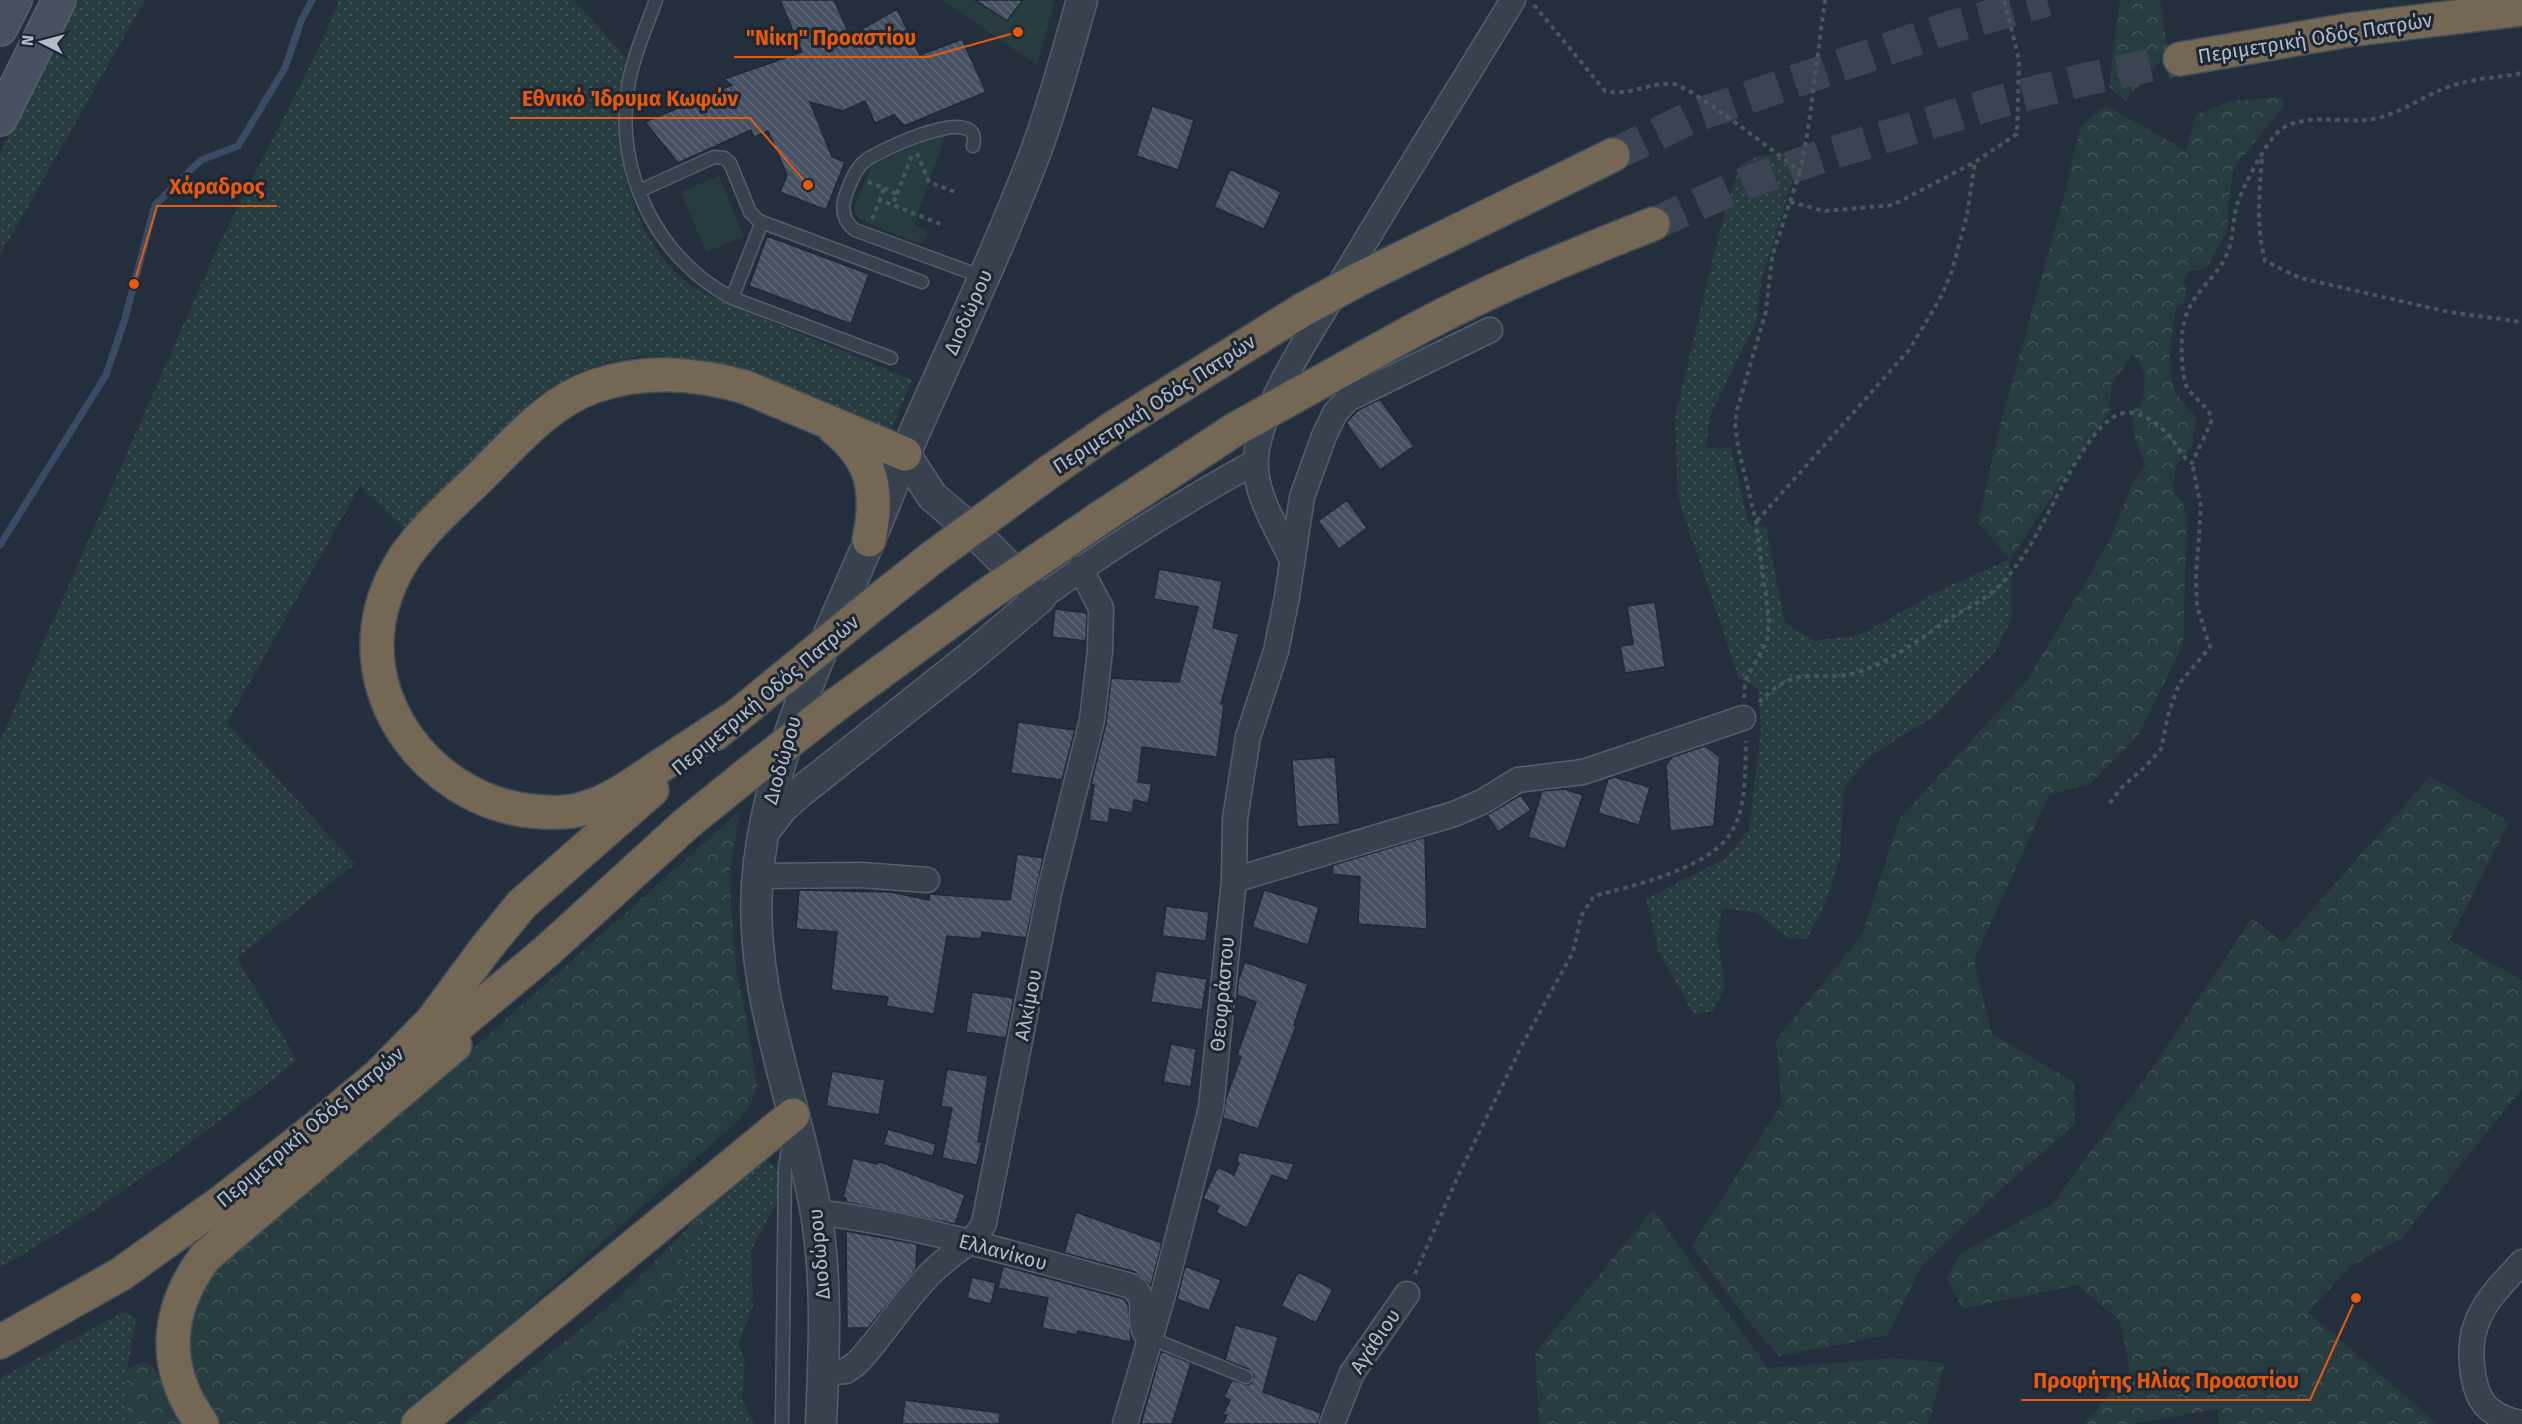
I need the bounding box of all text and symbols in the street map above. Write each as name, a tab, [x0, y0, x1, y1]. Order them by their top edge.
street label: Περιμετρική Οδός Πατρών	[2196, 8, 2434, 68]
north arrow	[12, 12, 72, 72]
callout: "Νίκη" Προαστίου	[734, 18, 928, 57]
text: "Νίκη" Προαστίου	[746, 25, 916, 51]
text: N	[18, 34, 38, 47]
callout: Εθνικό Ίδρυμα Κωφών	[510, 79, 750, 118]
text: Εθνικό Ίδρυμα Κωφών	[522, 86, 738, 112]
callout: Χάραδρος	[157, 167, 277, 206]
text: Χάραδρος	[168, 174, 265, 200]
street label: Διοδώρου	[939, 266, 997, 358]
street label: Περιμετρική Οδός Πατρών	[1048, 329, 1260, 479]
street label: Περιμετρική Οδός Πατρών	[667, 609, 864, 780]
street label: Διοδώρου	[758, 713, 806, 807]
street label: Θεοφράστου	[1205, 935, 1239, 1053]
street label: Αλκίμου	[1009, 967, 1047, 1043]
street label: Περιμετρική Οδός Πατρών	[212, 1041, 409, 1212]
street label: Διοδώρου	[803, 1208, 835, 1300]
street label: Ελλανίκου	[956, 1229, 1050, 1275]
street label: Αγάθιου	[1345, 1304, 1405, 1378]
callout: Προφήτης Ηλίας Προαστίου	[2021, 1361, 2310, 1400]
text: Προφήτης Ηλίας Προαστίου	[2033, 1368, 2299, 1394]

